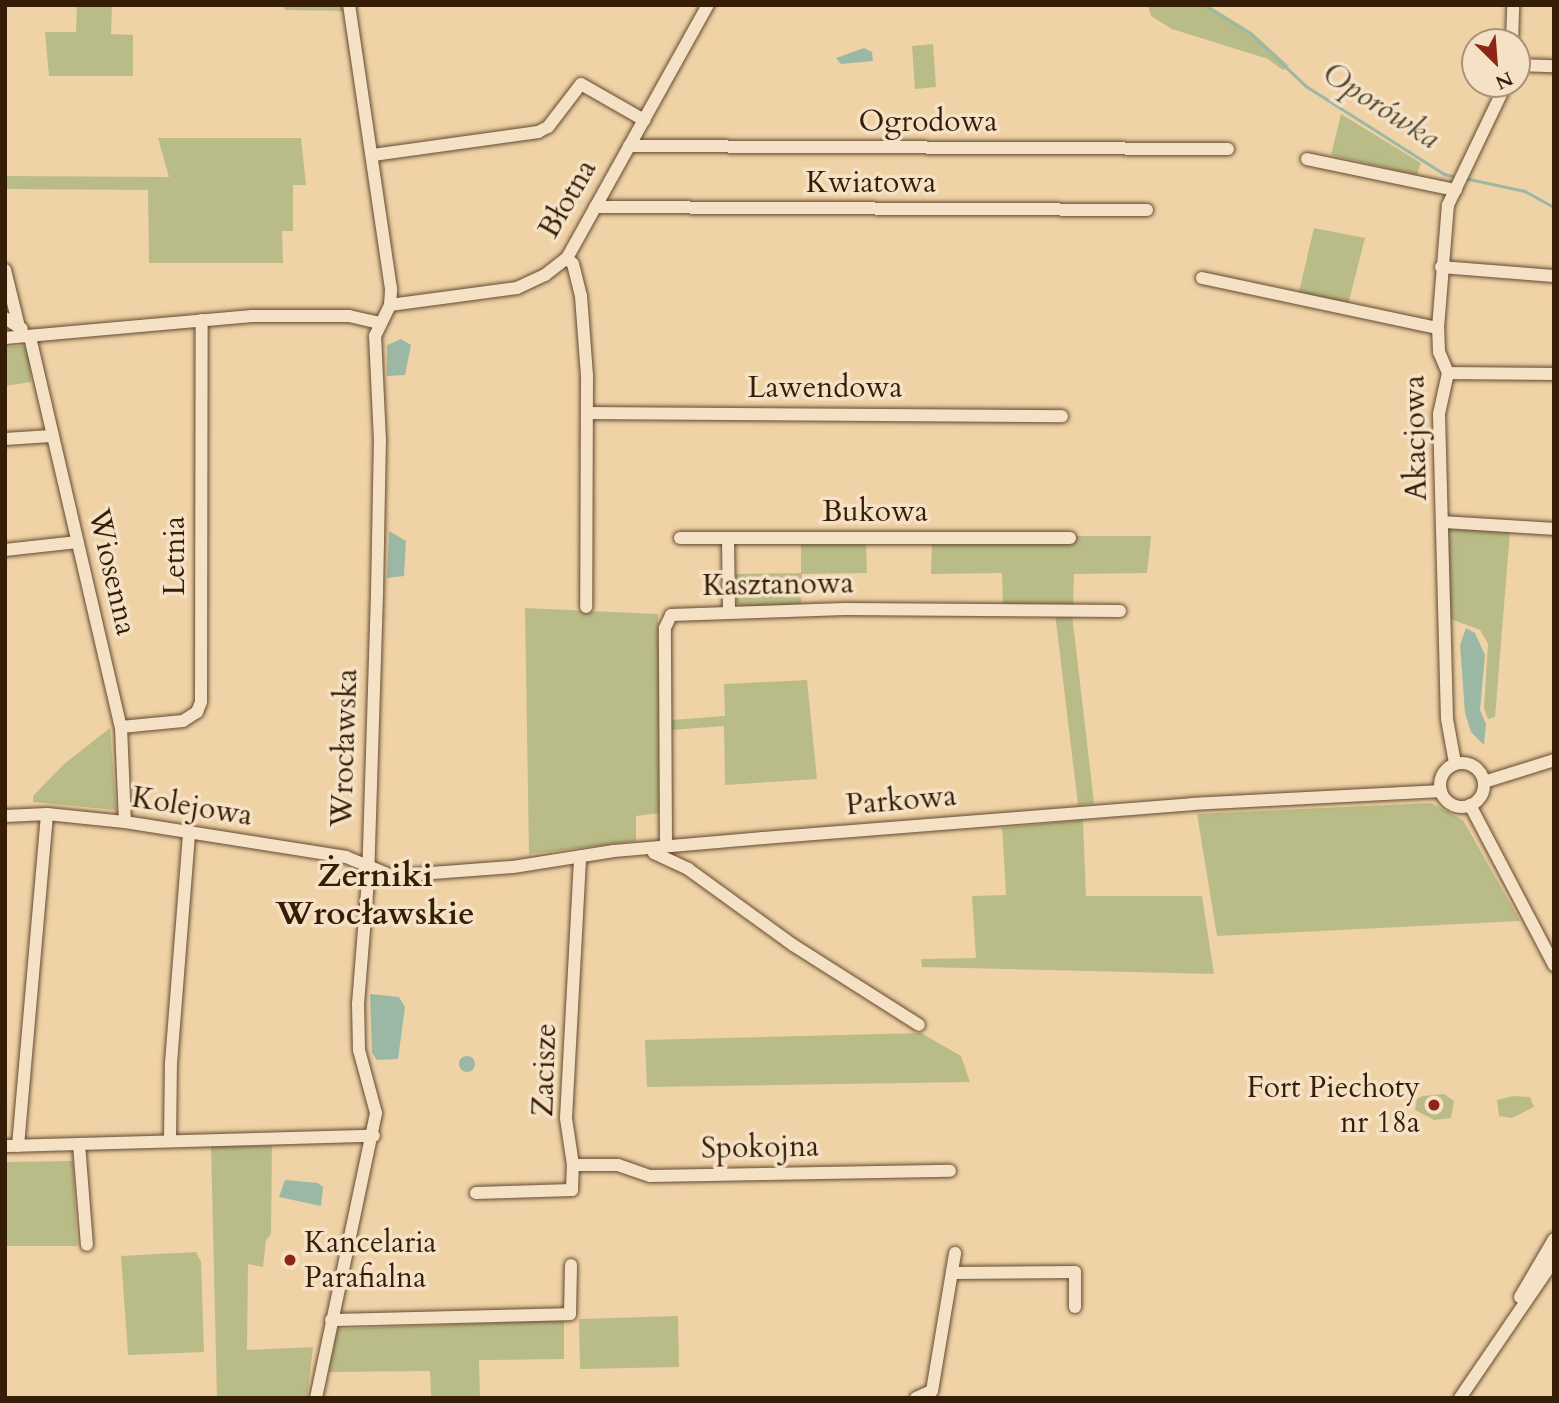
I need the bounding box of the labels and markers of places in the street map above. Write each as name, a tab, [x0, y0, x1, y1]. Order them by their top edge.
place label: Fort Piechoty nr 18a	[1247, 1070, 1420, 1140]
marker: Fort Piechoty nr 18a	[1426, 1097, 1442, 1113]
place label: Kancelaria Parafialna	[304, 1225, 437, 1296]
marker: Kancelaria Parafialna	[282, 1252, 298, 1268]

